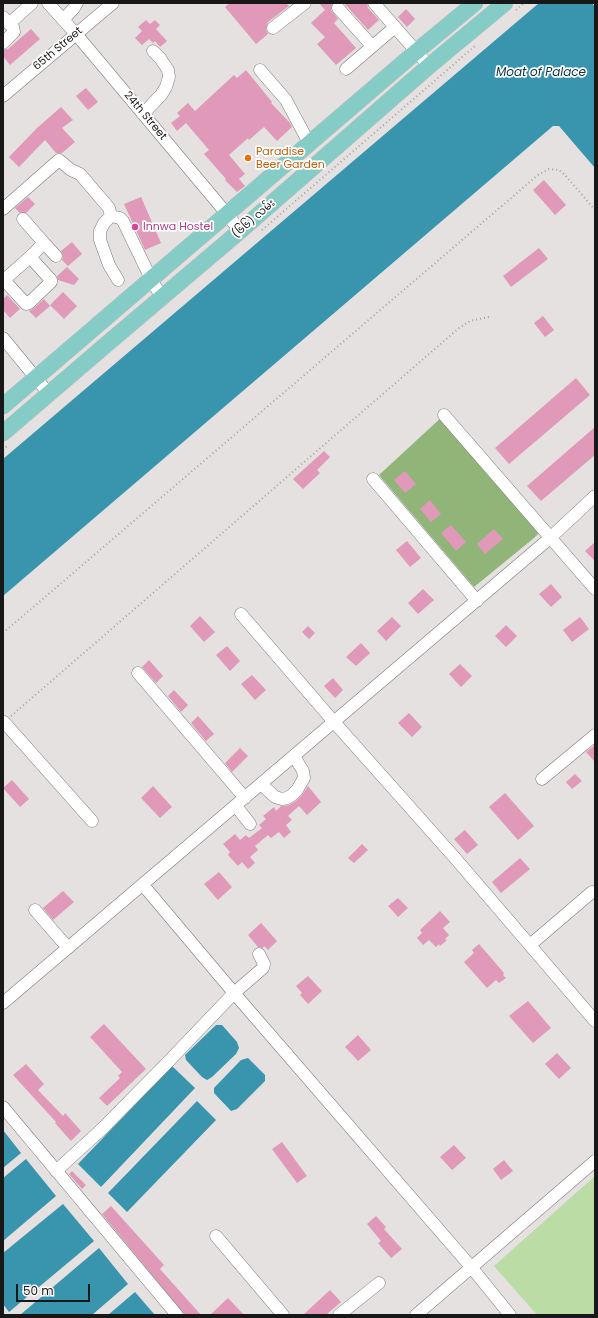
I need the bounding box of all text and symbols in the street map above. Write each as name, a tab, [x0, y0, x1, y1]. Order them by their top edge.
street label: 65th Street	[31, 25, 85, 73]
water label: Moat of Palace	[496, 66, 586, 80]
street label: 24th Street	[121, 89, 169, 143]
place label: Paradise Beer Garden	[256, 145, 325, 171]
marker: Paradise Beer Garden	[243, 153, 253, 163]
street label: (၆၆) လမ်း	[230, 197, 278, 241]
place label: Innwa Hostel	[143, 220, 213, 234]
marker: Innwa Hostel	[130, 222, 140, 232]
scale bar	[18, 1276, 92, 1302]
text: 50 m	[23, 1282, 54, 1299]

